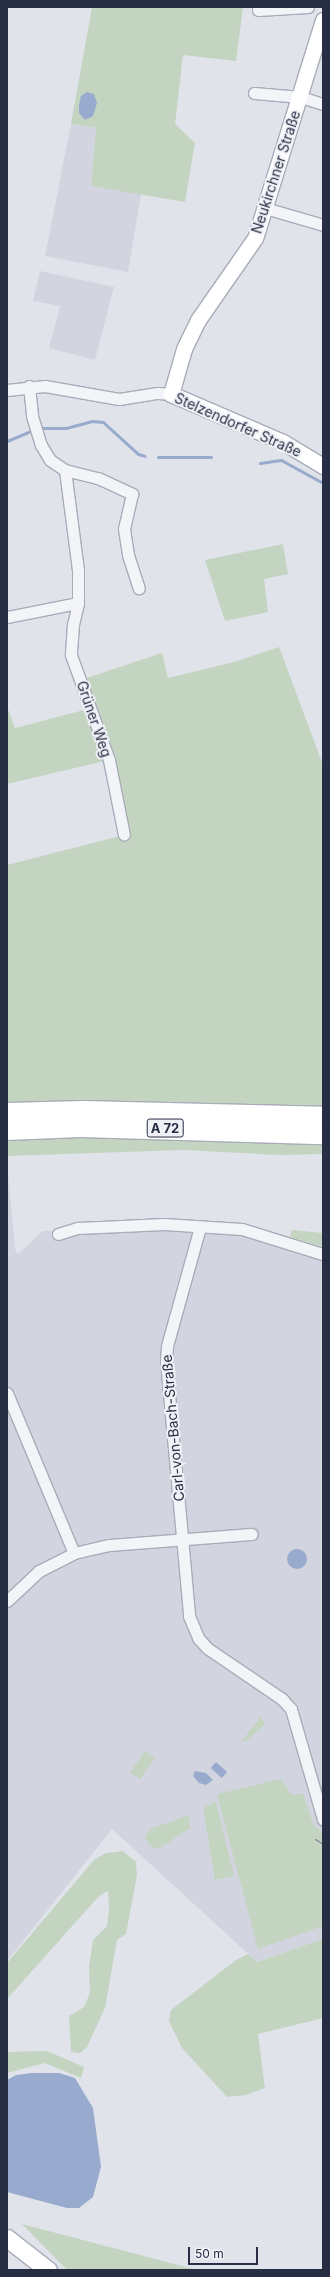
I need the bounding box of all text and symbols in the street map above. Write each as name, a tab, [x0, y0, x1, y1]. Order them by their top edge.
street label: Neukirchner Straße	[248, 108, 304, 236]
street label: Stelzendorfer Straße	[172, 389, 304, 461]
street label: Grüner Weg	[73, 679, 115, 759]
road number: A 72	[146, 1117, 184, 1139]
street label: Carl-von-Bach-Straße	[158, 1354, 188, 1502]
scale bar	[190, 2239, 260, 2265]
text: 50 m	[195, 2246, 224, 2261]

